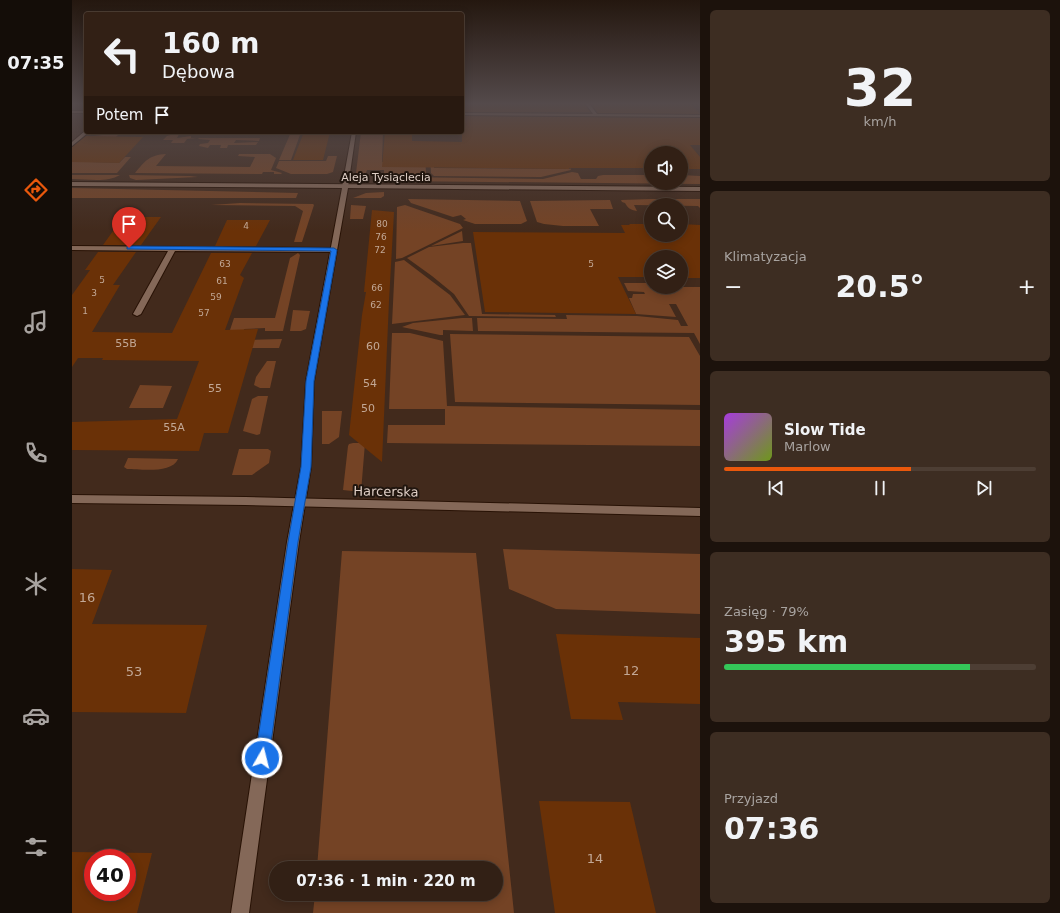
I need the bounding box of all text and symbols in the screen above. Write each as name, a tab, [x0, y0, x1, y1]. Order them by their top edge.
text: 160 m	[162, 27, 259, 60]
icon: left	[96, 28, 148, 80]
text: 07:35	[7, 52, 65, 73]
text: 32	[844, 58, 916, 118]
text: Dębowa	[162, 61, 235, 82]
icon: arrive	[151, 104, 173, 126]
text: Potem	[96, 106, 143, 124]
text: km/h	[864, 114, 896, 129]
map controls	[644, 146, 688, 294]
button: sound	[644, 146, 688, 190]
street label: Aleja Tysiąclecia	[341, 171, 431, 184]
icon: directions	[22, 176, 50, 204]
button: search	[644, 198, 688, 242]
pin	[112, 207, 146, 248]
icon: arrive	[118, 213, 140, 235]
house number: 80	[376, 219, 388, 229]
house number: 4	[243, 221, 249, 231]
house number: 76	[375, 232, 387, 242]
house number: 72	[374, 245, 386, 255]
text: Klimatyzacja	[724, 249, 807, 264]
button: layers	[644, 250, 688, 294]
house number: 63	[219, 259, 231, 269]
house number: 5	[588, 259, 594, 269]
text: 20.5°	[835, 269, 925, 304]
text: −	[724, 274, 742, 299]
text: +	[1018, 274, 1036, 299]
house number: 5	[99, 275, 105, 285]
house number: 61	[216, 276, 228, 286]
house number: 66	[371, 283, 383, 293]
house number: 3	[91, 288, 97, 298]
house number: 59	[210, 292, 222, 302]
house number: 62	[370, 300, 382, 310]
house number: 1	[82, 306, 88, 316]
icon: music	[22, 308, 50, 336]
house number: 57	[198, 308, 210, 318]
house number: 55B	[115, 337, 137, 350]
house number: 60	[366, 340, 380, 353]
house number: 54	[363, 377, 377, 390]
house number: 55	[208, 382, 222, 395]
house number: 50	[361, 402, 375, 415]
house number: 55A	[163, 421, 185, 434]
text: Slow Tide	[784, 421, 866, 439]
icon: phone	[22, 439, 50, 467]
text: Marlow	[784, 439, 831, 454]
icon: previous	[765, 477, 787, 499]
icon: pause	[869, 477, 891, 499]
icon: next	[973, 477, 995, 499]
street label: Harcerska	[353, 483, 419, 500]
icon: climate	[22, 570, 50, 598]
house number: 16	[79, 590, 95, 605]
text: Zasięg · 79%	[724, 604, 809, 619]
text: 395 km	[724, 624, 848, 659]
house number: 12	[623, 663, 639, 678]
house number: 53	[126, 664, 142, 679]
icon: car	[22, 702, 50, 730]
position arrow	[241, 737, 283, 779]
text: Przyjazd	[724, 791, 778, 806]
text: 07:36	[724, 811, 820, 846]
icon: filters	[22, 833, 50, 861]
speed limit sign: 40	[84, 849, 136, 901]
house number: 14	[587, 851, 603, 866]
text: 07:36 · 1 min · 220 m	[296, 872, 476, 890]

